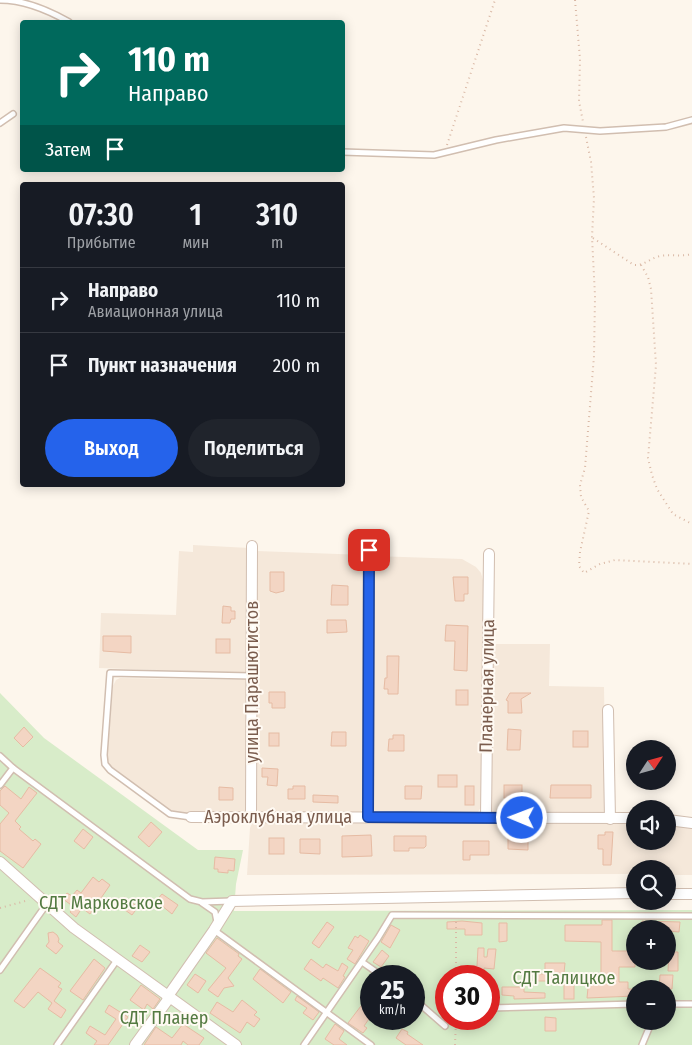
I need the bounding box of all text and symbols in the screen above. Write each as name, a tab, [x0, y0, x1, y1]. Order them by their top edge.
text: 110 m	[128, 38, 210, 80]
icon: right	[45, 40, 110, 105]
text: Направо	[128, 80, 209, 107]
icon: arrive	[101, 135, 129, 163]
text: Затем	[45, 138, 91, 161]
text: 07:30	[68, 197, 134, 233]
text: 1	[190, 197, 202, 233]
text: 310	[256, 197, 298, 233]
text: Прибытие	[67, 233, 136, 252]
text: мин	[182, 233, 209, 252]
text: m	[271, 233, 283, 252]
text: Направо	[88, 279, 158, 302]
icon: right	[45, 286, 73, 314]
text: 110 m	[276, 289, 320, 312]
text: Авиационная улица	[88, 302, 223, 321]
icon: arrive	[45, 351, 73, 379]
text: Пункт назначения	[88, 354, 237, 377]
text: 200 m	[273, 354, 320, 377]
button: Выход	[45, 419, 178, 477]
button: Поделиться	[188, 419, 320, 477]
pin	[348, 529, 390, 571]
icon: arrive	[355, 536, 383, 564]
street label: улица Парашютистов	[241, 601, 263, 763]
street label: Планерная улица	[475, 619, 499, 753]
north arrow	[626, 740, 676, 790]
map controls	[626, 740, 676, 1030]
position arrow	[495, 791, 547, 843]
button: sound	[626, 800, 676, 850]
street label: Аэроклубная улица	[204, 806, 352, 828]
button: search	[626, 860, 676, 910]
park label: СДТ Марковское	[39, 892, 163, 914]
button: +	[626, 920, 676, 970]
speed limit sign: 30	[435, 965, 500, 1030]
park label: СДТ Талицкое	[513, 967, 616, 989]
text: 25	[381, 976, 404, 1006]
button: −	[626, 980, 676, 1030]
text: km/h	[379, 1003, 406, 1017]
park label: СДТ Планер	[120, 1007, 208, 1029]

